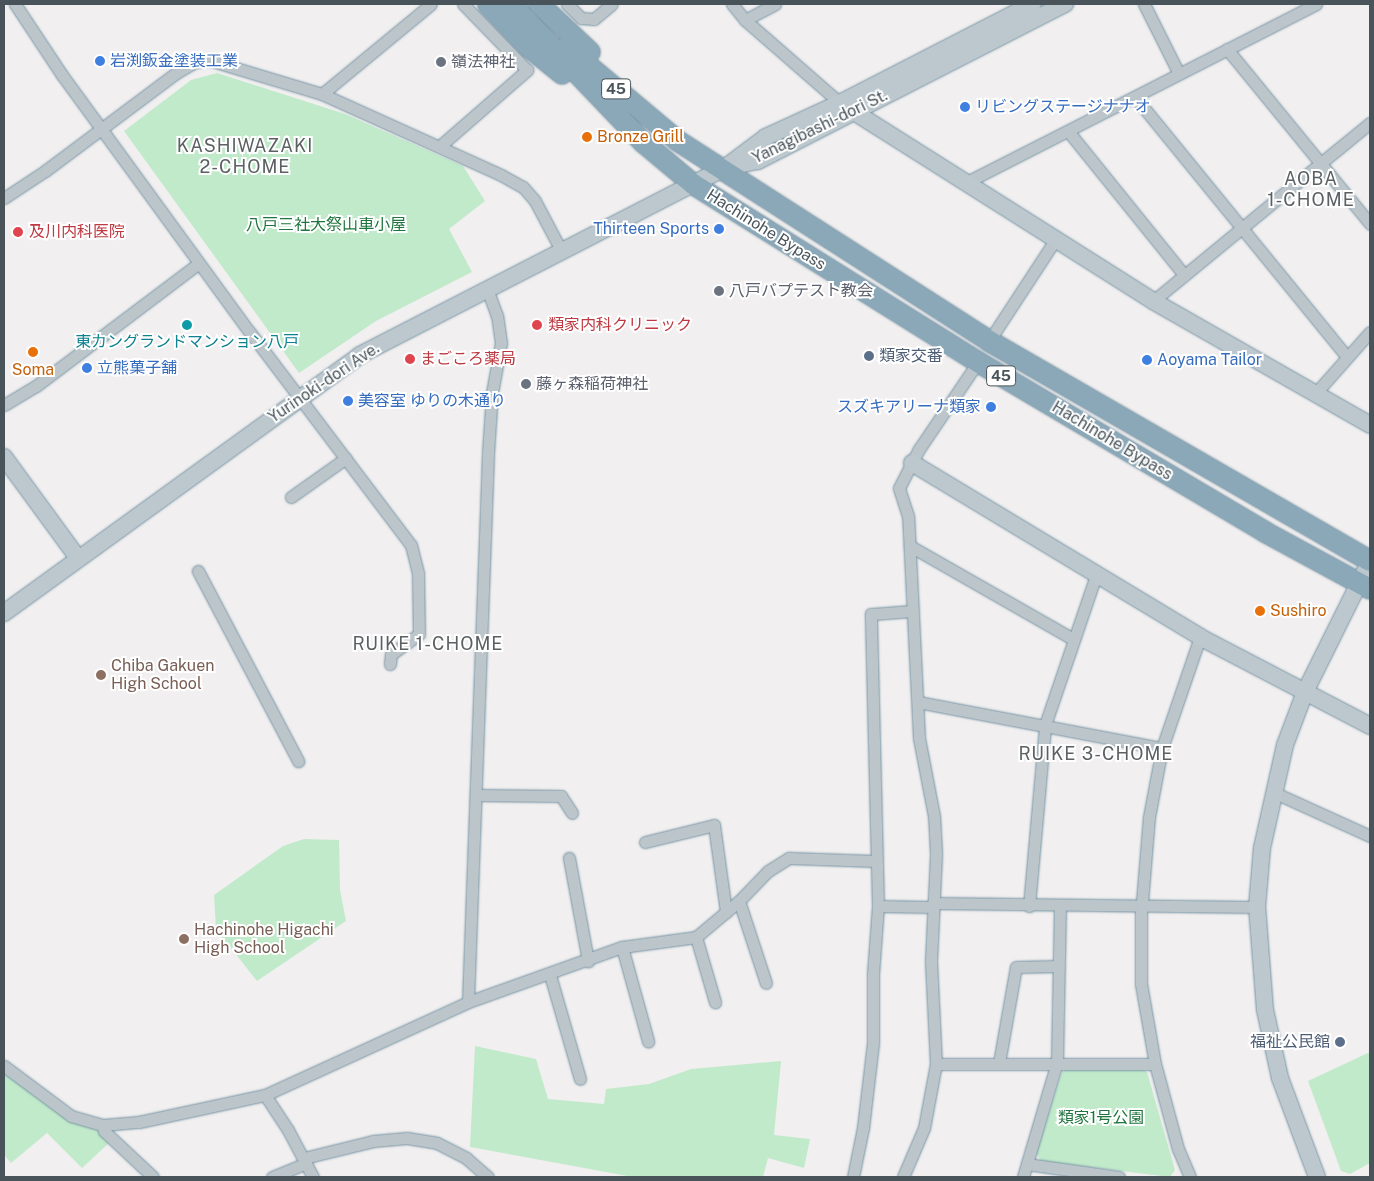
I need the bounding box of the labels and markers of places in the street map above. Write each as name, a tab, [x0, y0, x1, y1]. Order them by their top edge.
place label: 岩渕鈑金塗装工業	[110, 51, 238, 71]
place label: 嶺法神社	[451, 52, 515, 72]
marker: 岩渕鈑金塗装工業	[94, 55, 106, 67]
marker: 嶺法神社	[435, 56, 447, 68]
place label: リビングステージナナオ	[975, 97, 1151, 117]
marker: リビングステージナナオ	[959, 101, 971, 113]
place label: Bronze Grill	[597, 127, 684, 147]
marker: Bronze Grill	[581, 131, 593, 143]
place label: Thirteen Sports	[593, 219, 709, 239]
place label: 及川内科医院	[29, 222, 125, 242]
marker: Thirteen Sports	[713, 223, 725, 235]
marker: 及川内科医院	[11, 225, 25, 239]
place label: 八戸バプテスト教会	[729, 281, 873, 301]
marker: 八戸バプテスト教会	[713, 285, 725, 297]
place label: 類家内科クリニック	[548, 315, 692, 335]
marker: 類家内科クリニック	[530, 318, 544, 332]
marker: 東カングランドマンション八戸	[181, 319, 193, 331]
place label: 東カングランドマンション八戸	[75, 332, 299, 352]
marker: Soma	[27, 346, 39, 358]
place label: 類家交番	[879, 346, 943, 366]
place label: まごころ薬局	[420, 349, 516, 369]
marker: 類家交番	[863, 350, 875, 362]
place label: Aoyama Tailor	[1157, 350, 1262, 370]
marker: まごころ薬局	[404, 353, 416, 365]
marker: Aoyama Tailor	[1141, 354, 1153, 366]
place label: 立熊菓子舗	[97, 358, 177, 378]
place label: Soma	[12, 360, 54, 380]
marker: 立熊菓子舗	[81, 362, 93, 374]
place label: 藤ヶ森稲荷神社	[536, 374, 648, 394]
marker: 藤ヶ森稲荷神社	[520, 378, 532, 390]
place label: 美容室 ゆりの木通り	[358, 391, 506, 411]
marker: 美容室 ゆりの木通り	[342, 395, 354, 407]
place label: スズキアリーナ類家	[837, 397, 981, 417]
marker: スズキアリーナ類家	[985, 401, 997, 413]
place label: Sushiro	[1270, 601, 1327, 621]
marker: Sushiro	[1254, 605, 1266, 617]
place label: Chiba Gakuen High School	[111, 656, 214, 694]
marker: Chiba Gakuen High School	[95, 669, 107, 681]
place label: Hachinohe Higachi High School	[194, 920, 334, 958]
marker: Hachinohe Higachi High School	[178, 933, 190, 945]
place label: 福祉公民館	[1250, 1032, 1330, 1052]
marker: 福祉公民館	[1334, 1036, 1346, 1048]

